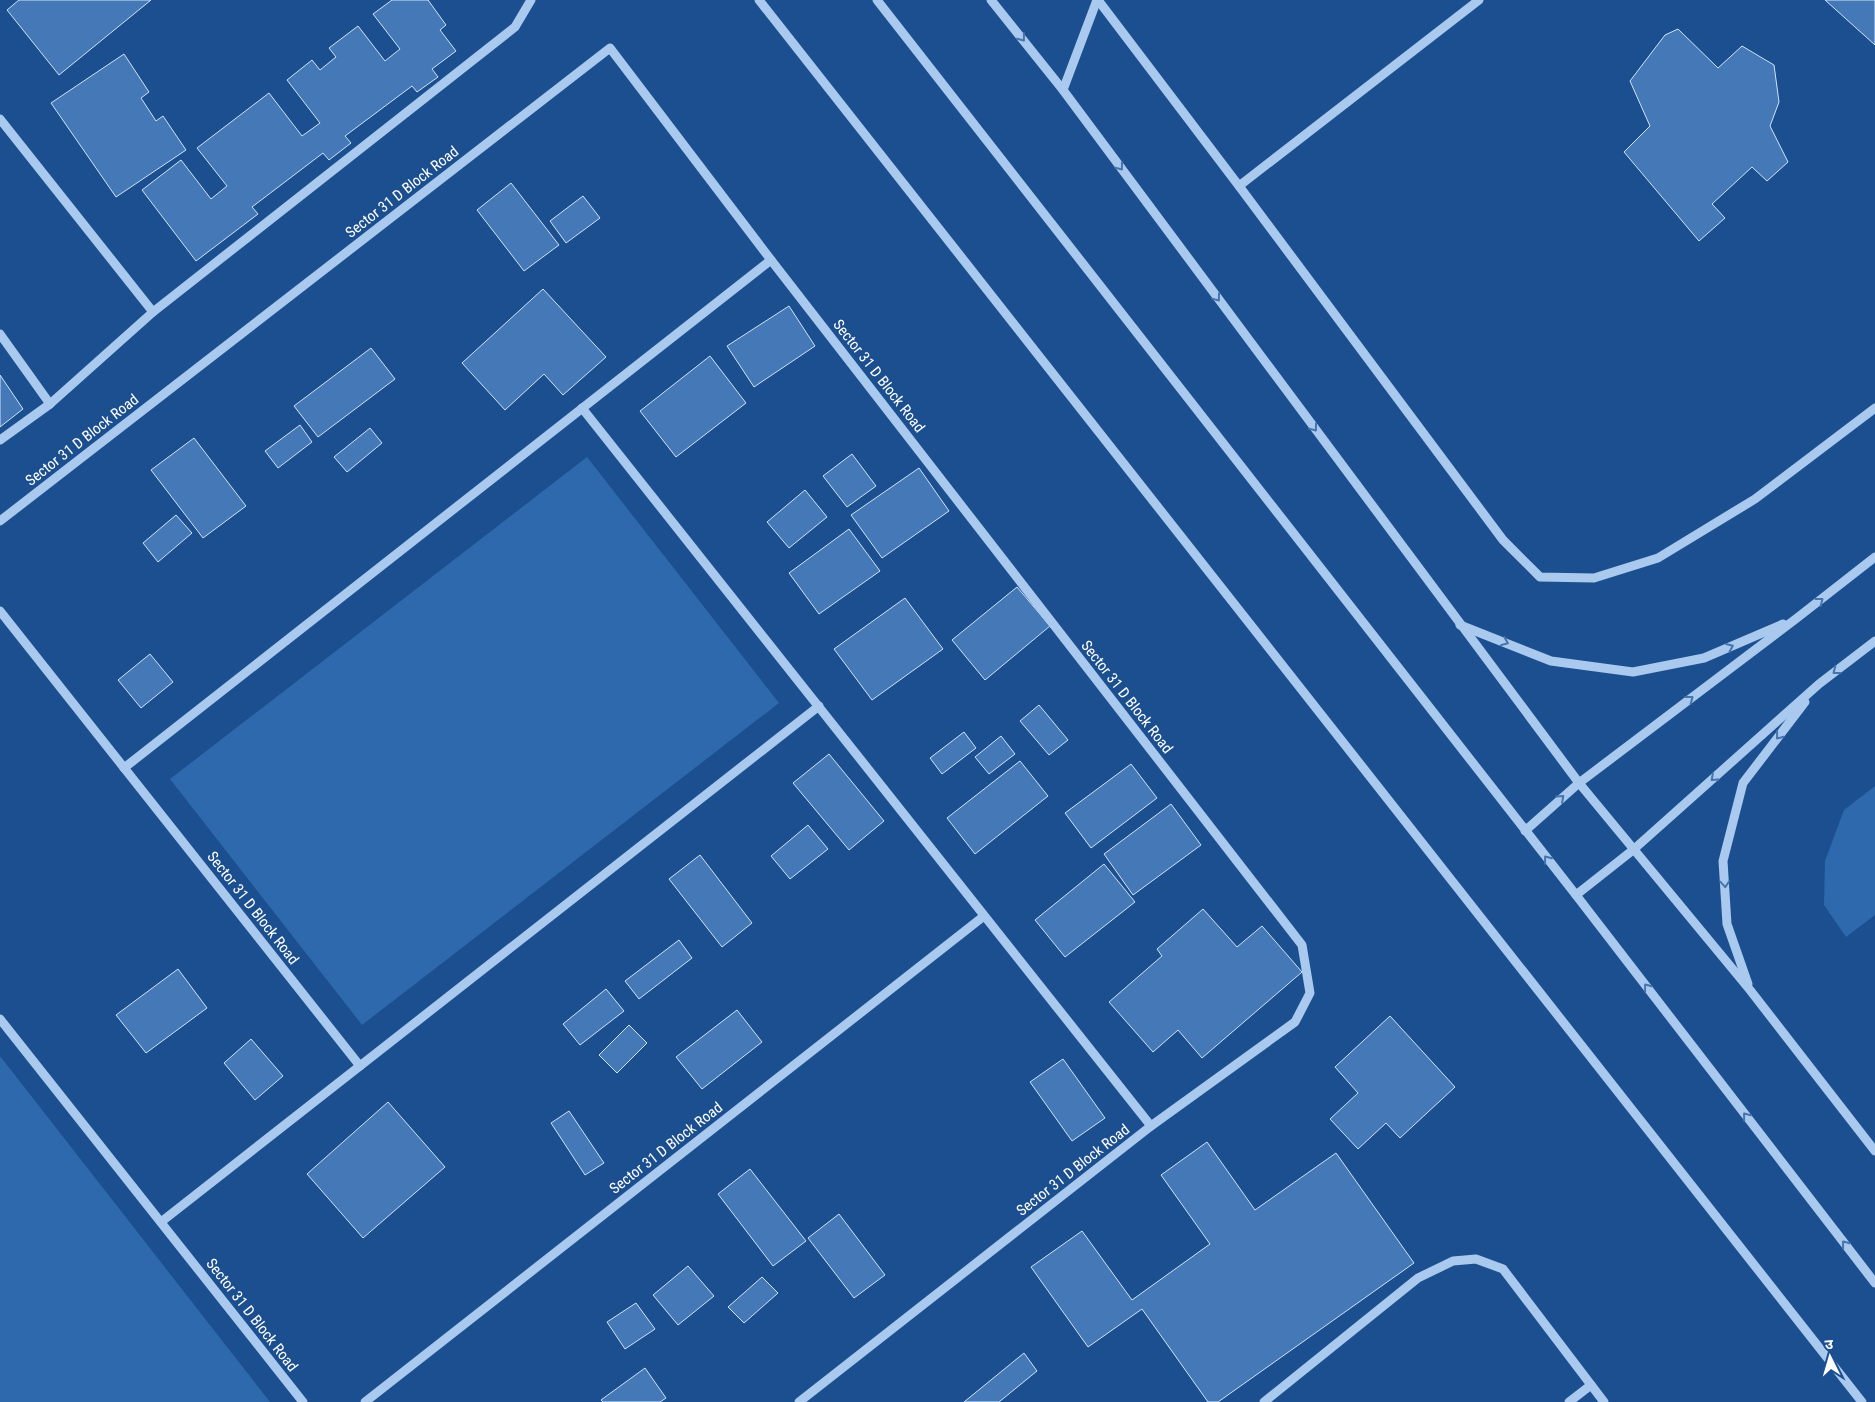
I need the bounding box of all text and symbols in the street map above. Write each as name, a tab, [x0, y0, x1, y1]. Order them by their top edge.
one-way arrow	[1016, 32, 1024, 41]
street label: Sector 31 D Block Road	[342, 142, 462, 242]
one-way arrow	[1114, 161, 1123, 171]
one-way arrow	[1211, 292, 1220, 302]
street label: Sector 31 D Block Road	[829, 316, 929, 436]
street label: Sector 31 D Block Road	[22, 390, 142, 490]
one-way arrow	[1308, 422, 1317, 432]
one-way arrow	[1814, 597, 1823, 606]
one-way arrow	[1500, 636, 1509, 647]
street label: Sector 31 D Block Road	[1077, 637, 1177, 757]
one-way arrow	[1725, 643, 1733, 653]
one-way arrow	[1833, 665, 1842, 673]
one-way arrow	[1684, 696, 1694, 705]
one-way arrow	[1776, 730, 1784, 739]
one-way arrow	[1711, 772, 1720, 781]
one-way arrow	[1556, 795, 1565, 804]
street label: Sector 31 D Block Road	[203, 848, 303, 968]
one-way arrow	[1545, 856, 1553, 865]
one-way arrow	[1719, 880, 1730, 888]
one-way arrow	[1644, 984, 1652, 993]
street label: Sector 31 D Block Road	[606, 1098, 726, 1198]
one-way arrow	[1743, 1112, 1752, 1122]
street label: Sector 31 D Block Road	[1013, 1120, 1133, 1220]
one-way arrow	[1842, 1241, 1851, 1250]
street label: Sector 31 D Block Road	[202, 1255, 302, 1375]
north arrow	[1805, 1332, 1855, 1382]
text: उ	[1824, 1336, 1834, 1352]

